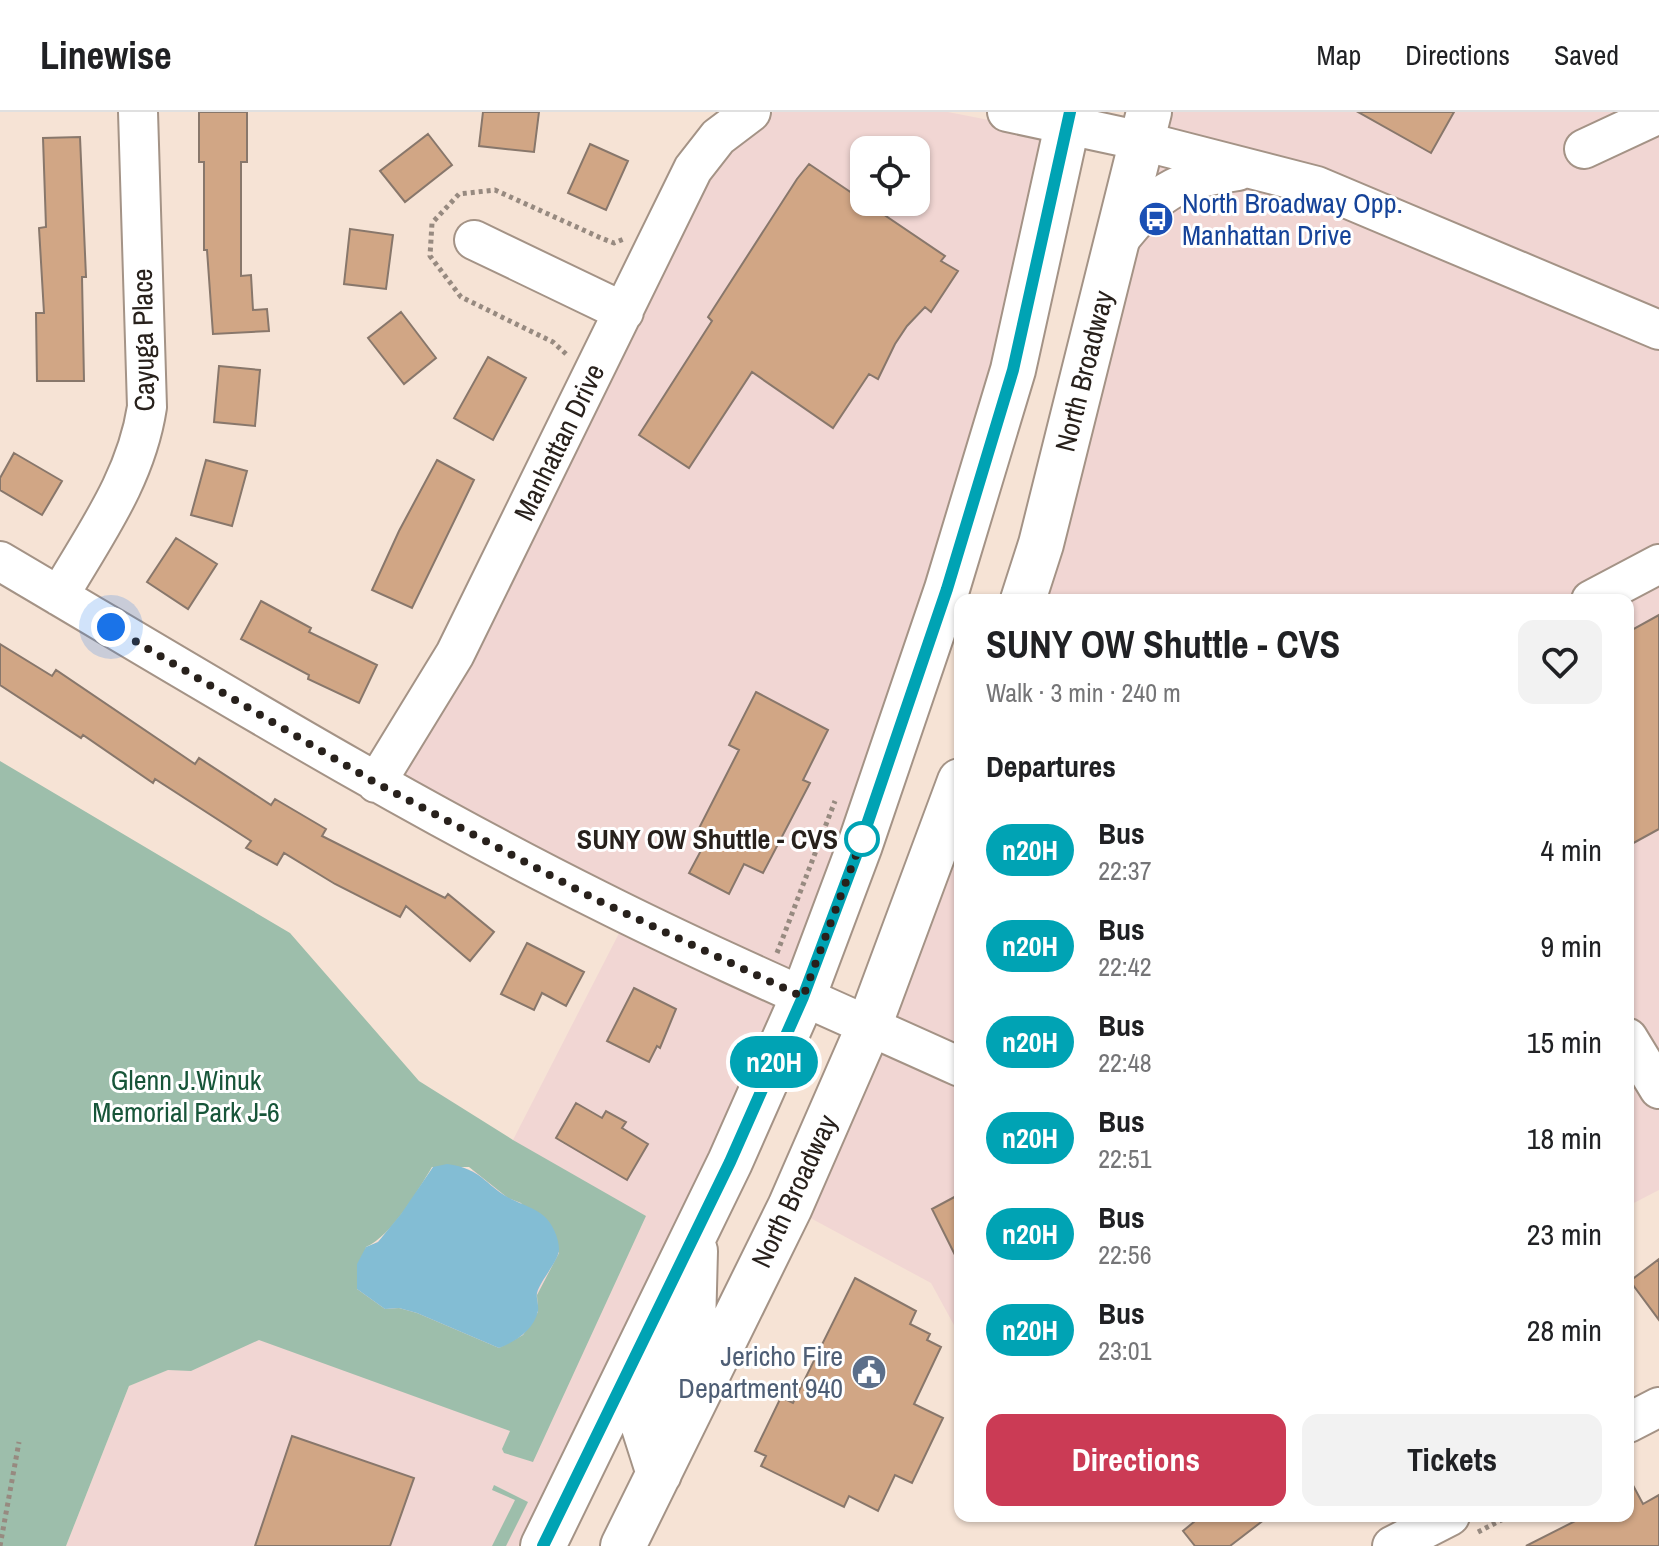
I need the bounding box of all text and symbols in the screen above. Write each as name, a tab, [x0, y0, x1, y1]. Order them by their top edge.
text: Linewise	[40, 30, 172, 81]
text: Map	[1317, 36, 1361, 74]
text: Directions	[1405, 36, 1510, 74]
text: Saved	[1554, 36, 1619, 74]
map controls	[850, 136, 930, 216]
button: locate	[850, 136, 930, 216]
place label: North Broadway Opp. Manhattan Drive	[1182, 184, 1403, 254]
bus stop icon: North Broadway Opp. Manhattan Drive	[1137, 200, 1175, 238]
street label: Cayuga Place	[123, 268, 163, 412]
street label: North Broadway	[1046, 286, 1122, 455]
street label: Manhattan Drive	[505, 357, 613, 527]
your location	[91, 607, 131, 647]
text: SUNY OW Shuttle - CVS	[986, 619, 1340, 670]
button: heart	[1518, 620, 1602, 704]
text: Walk · 3 min · 240 m	[986, 675, 1181, 710]
text: Departures	[986, 746, 1116, 786]
text: Bus	[1098, 813, 1145, 853]
place label: SUNY OW Shuttle - CVS	[577, 820, 838, 858]
marker: SUNY OW Shuttle - CVS	[845, 822, 879, 856]
text: 4 min	[1540, 830, 1602, 870]
text: n20H	[1002, 831, 1058, 869]
text: 22:37	[1098, 853, 1152, 888]
text: Bus	[1098, 909, 1145, 949]
text: 9 min	[1540, 926, 1602, 966]
text: n20H	[1002, 927, 1058, 965]
text: 22:42	[1098, 949, 1152, 984]
text: Bus	[1098, 1005, 1145, 1045]
text: 15 min	[1527, 1022, 1602, 1062]
text: n20H	[1002, 1023, 1058, 1061]
line badge: n20H	[718, 1036, 830, 1088]
text: n20H	[746, 1043, 802, 1081]
text: 22:48	[1098, 1045, 1152, 1080]
park label: Glenn J.Winuk Memorial Park J-6	[92, 1061, 280, 1131]
text: Bus	[1098, 1101, 1145, 1141]
street label: North Broadway	[742, 1108, 846, 1274]
text: 18 min	[1527, 1118, 1602, 1158]
text: n20H	[1002, 1119, 1058, 1157]
text: 22:51	[1098, 1141, 1152, 1176]
text: Bus	[1098, 1197, 1145, 1237]
text: 23 min	[1527, 1214, 1602, 1254]
text: n20H	[1002, 1215, 1058, 1253]
text: 22:56	[1098, 1237, 1152, 1272]
text: Bus	[1098, 1293, 1145, 1333]
text: 28 min	[1527, 1310, 1602, 1350]
text: n20H	[1002, 1311, 1058, 1349]
text: 23:01	[1098, 1333, 1152, 1368]
place label: Jericho Fire Department 940	[678, 1337, 843, 1407]
public building icon: Jericho Fire Department 940	[850, 1353, 888, 1391]
button: Directions	[986, 1414, 1286, 1506]
button: Tickets	[1302, 1414, 1602, 1506]

